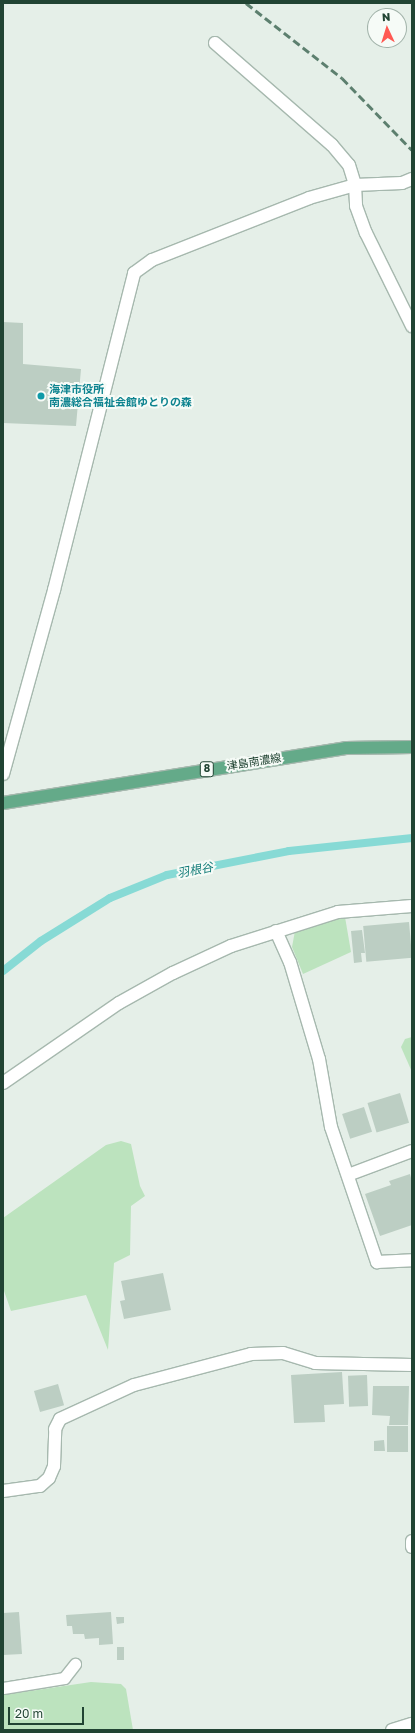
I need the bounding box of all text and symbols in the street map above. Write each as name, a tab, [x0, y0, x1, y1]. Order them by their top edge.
north arrow	[367, 8, 407, 48]
text: N	[382, 10, 391, 23]
place label: 海津市役所 南濃総合福祉会館ゆとりの森	[49, 383, 192, 409]
marker: 海津市役所 南濃総合福祉会館ゆとりの森	[36, 391, 46, 401]
street label: 津島南濃線	[226, 751, 282, 773]
road number: 8	[199, 761, 215, 777]
water label: 羽根谷	[176, 859, 214, 881]
scale bar	[10, 1699, 86, 1725]
text: 20 m	[15, 1706, 43, 1721]

